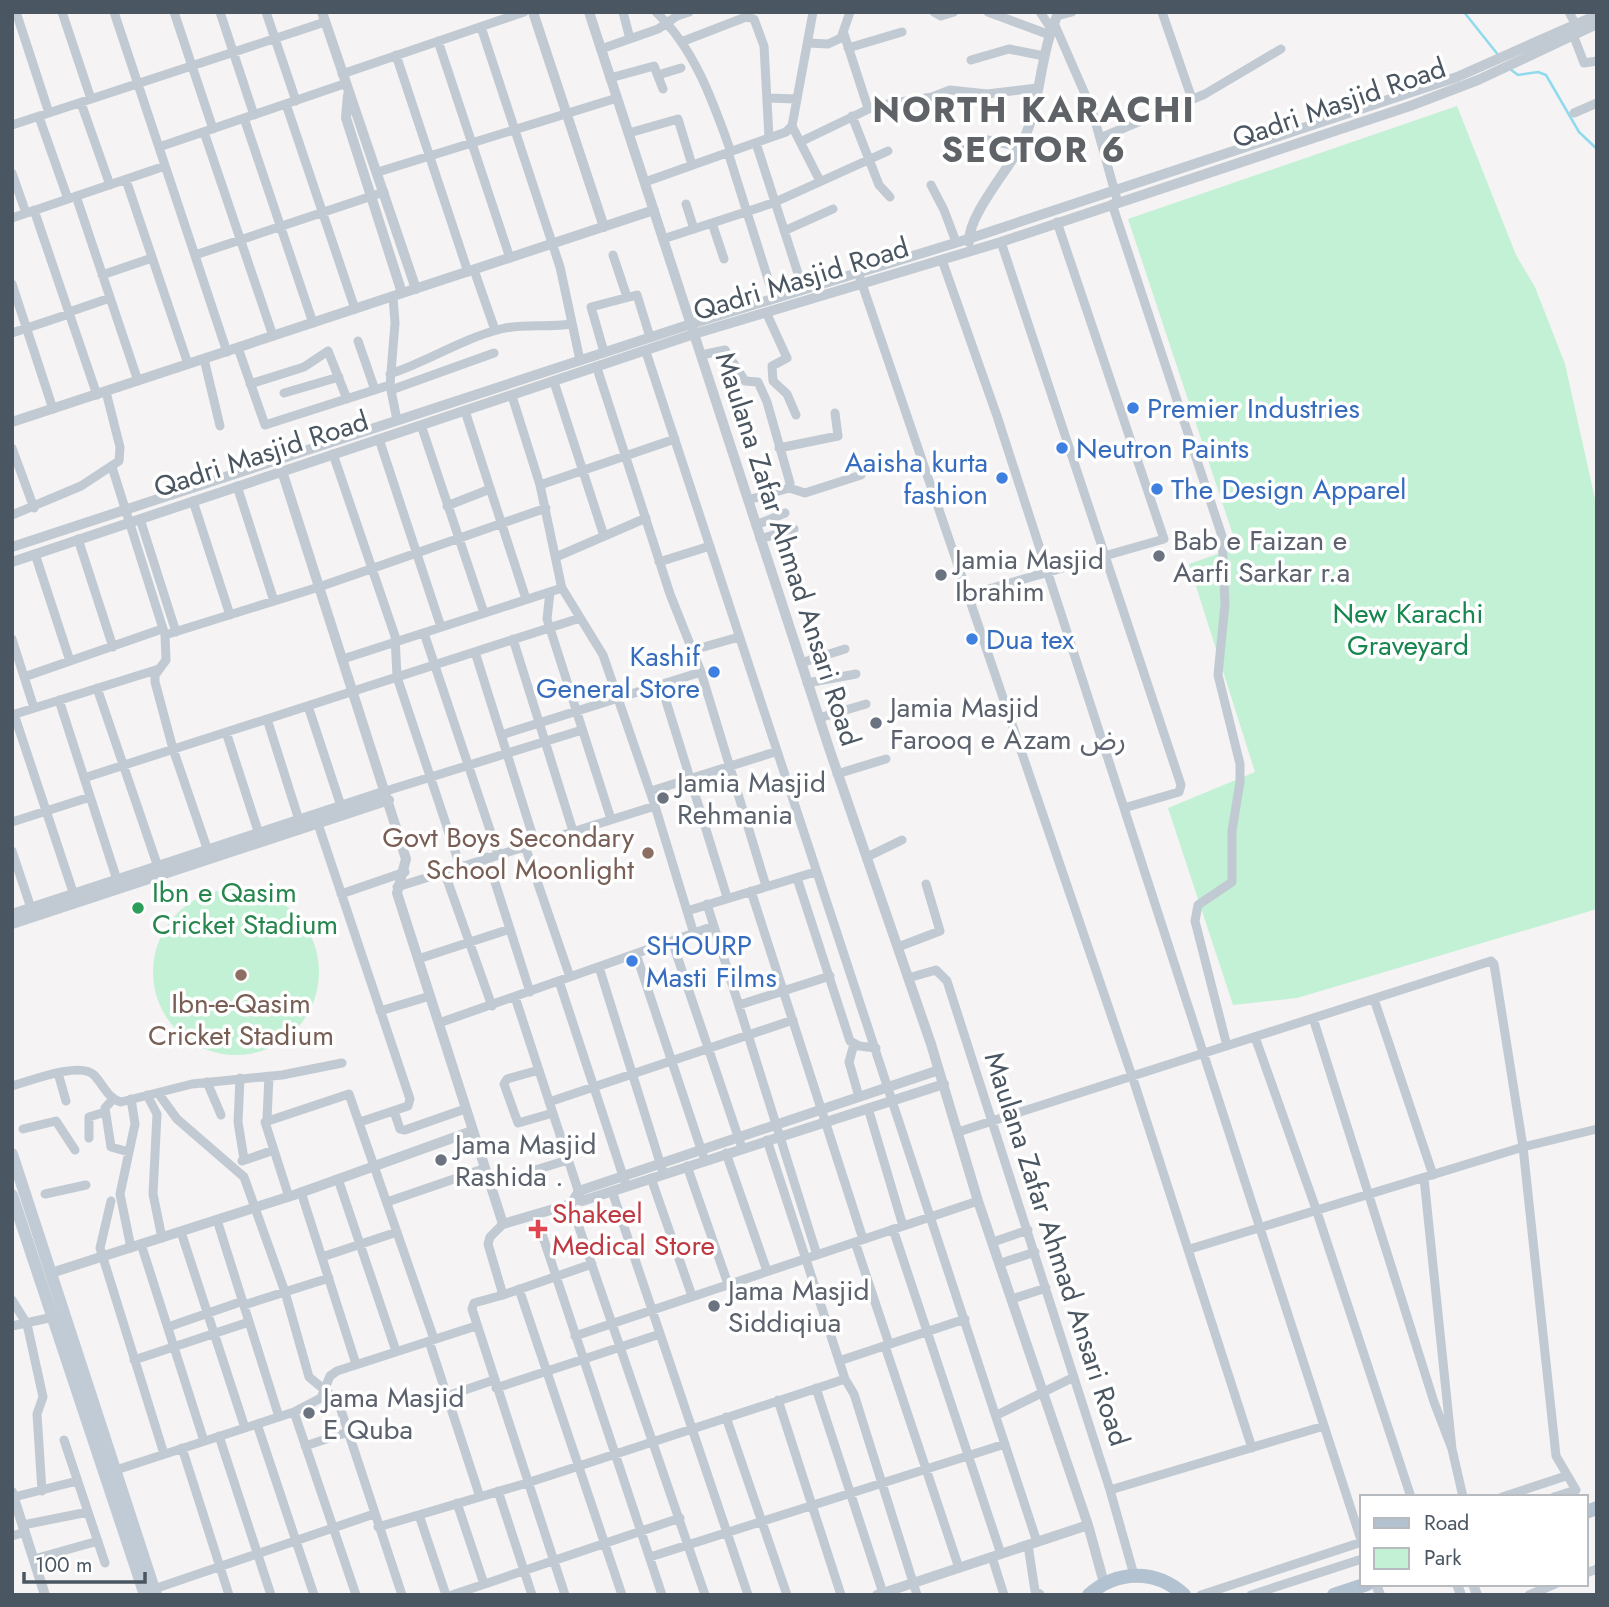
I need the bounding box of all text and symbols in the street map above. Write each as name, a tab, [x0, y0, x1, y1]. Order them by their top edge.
street label: Qadri Masjid Road	[1227, 47, 1451, 159]
district label: NORTH KARACHI SECTOR 6	[872, 85, 1196, 175]
street label: Qadri Masjid Road	[688, 227, 914, 331]
street label: Maulana Zafar Ahmad Ansari Road	[705, 347, 871, 751]
place label: Premier Industries	[1147, 388, 1360, 429]
street label: Qadri Masjid Road	[148, 400, 374, 508]
marker: Premier Industries	[1125, 400, 1141, 416]
place label: Neutron Paints	[1076, 428, 1249, 469]
marker: Neutron Paints	[1054, 440, 1070, 456]
place label: Aaisha kurta fashion	[844, 442, 988, 515]
place label: The Design Apparel	[1171, 469, 1407, 510]
marker: Aaisha kurta fashion	[994, 470, 1010, 486]
marker: The Design Apparel	[1149, 481, 1165, 497]
place label: Bab e Faizan e Aarfi Sarkar r.a	[1173, 520, 1350, 593]
place label: Jamia Masjid Ibrahim	[951, 539, 1104, 612]
marker: Bab e Faizan e Aarfi Sarkar r.a	[1151, 548, 1167, 564]
marker: Jamia Masjid Ibrahim	[933, 567, 949, 583]
park label: New Karachi Graveyard	[1333, 593, 1483, 666]
place label: Dua tex	[986, 619, 1074, 660]
marker: Dua tex	[964, 631, 980, 647]
place label: Kashif General Store	[536, 636, 701, 709]
marker: Kashif General Store	[706, 664, 722, 680]
place label: Jamia Masjid Farooq e Azam رض	[886, 687, 1126, 760]
marker: Jamia Masjid Farooq e Azam رض	[868, 715, 884, 731]
place label: Jamia Masjid Rehmania	[673, 762, 826, 835]
marker: Jamia Masjid Rehmania	[655, 790, 671, 806]
place label: Govt Boys Secondary School Moonlight	[382, 817, 635, 890]
marker: Govt Boys Secondary School Moonlight	[640, 845, 656, 861]
place label: Ibn e Qasim Cricket Stadium	[152, 872, 338, 945]
marker: Ibn e Qasim Cricket Stadium	[130, 900, 146, 916]
place label: SHOURP Masti Films	[646, 925, 777, 998]
marker: SHOURP Masti Films	[624, 953, 640, 969]
marker: Ibn-e-Qasim Cricket Stadium	[233, 967, 249, 983]
place label: Ibn-e-Qasim Cricket Stadium	[148, 983, 334, 1056]
street label: Maulana Zafar Ahmad Ansari Road	[974, 1047, 1140, 1451]
place label: Jama Masjid Rashida .	[451, 1124, 597, 1197]
marker: Jama Masjid Rashida .	[433, 1152, 449, 1168]
place label: Shakeel Medical Store	[552, 1193, 715, 1266]
marker: Shakeel Medical Store	[530, 1221, 546, 1237]
place label: Jama Masjid Siddiqiua	[724, 1270, 870, 1343]
marker: Jama Masjid Siddiqiua	[706, 1298, 722, 1314]
place label: Jama Masjid E Quba	[319, 1377, 465, 1450]
marker: Jama Masjid E Quba	[301, 1405, 317, 1421]
legend	[1360, 1495, 1588, 1586]
text: Road	[1424, 1508, 1469, 1538]
scale bar	[24, 1540, 145, 1584]
text: Park	[1424, 1543, 1462, 1573]
text: 100 m	[35, 1550, 92, 1580]

